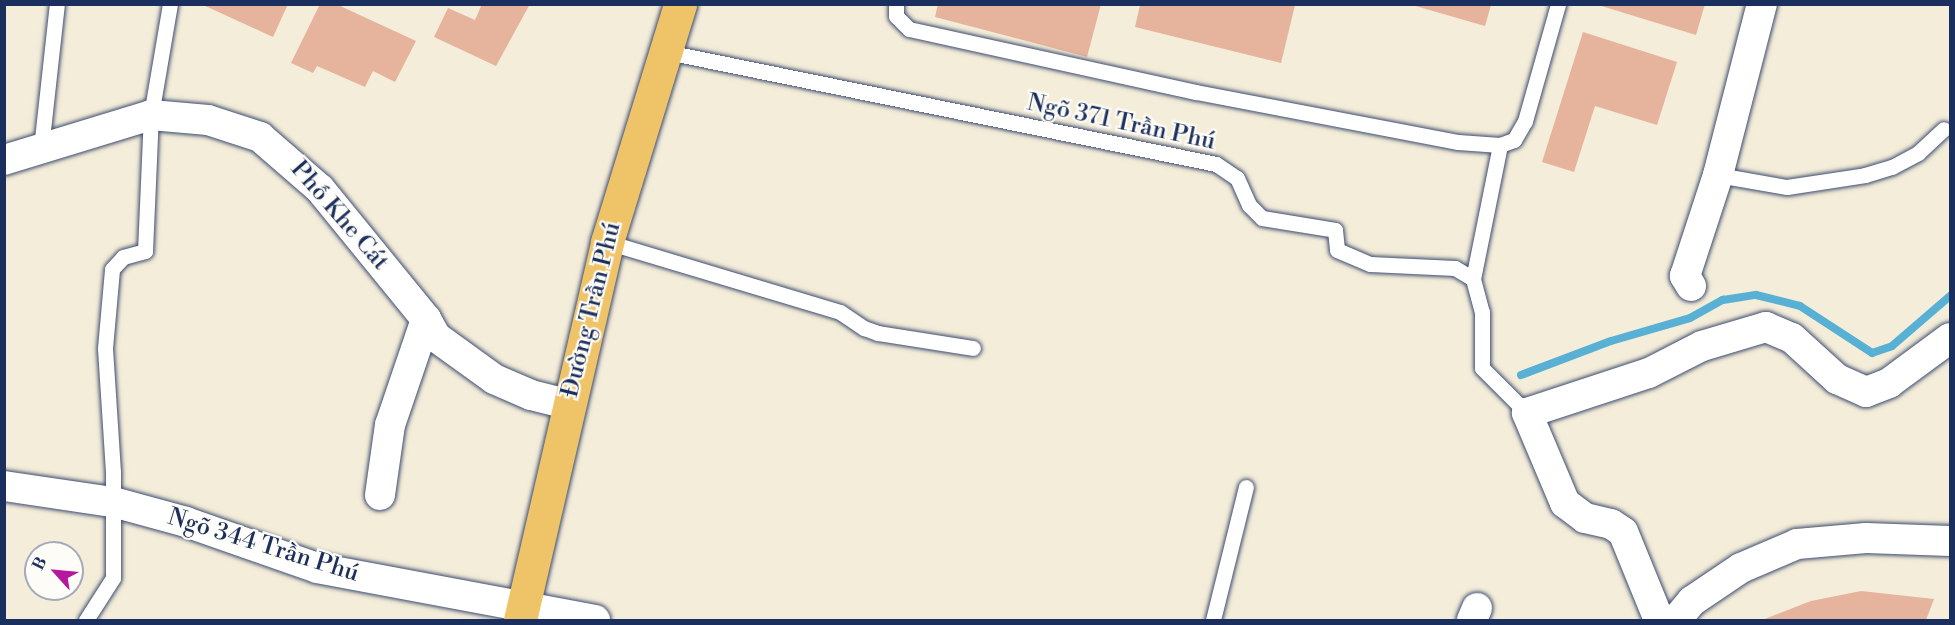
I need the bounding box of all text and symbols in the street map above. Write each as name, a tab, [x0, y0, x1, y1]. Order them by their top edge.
street label: Ngõ 371 Trần Phú	[1024, 89, 1218, 157]
street label: Phố Khe Cát	[284, 156, 394, 276]
street label: Đường Trần Phú	[556, 219, 628, 401]
street label: Ngõ 344 Trần Phú	[164, 503, 362, 589]
north arrow	[24, 541, 84, 601]
text: B	[28, 554, 51, 574]

